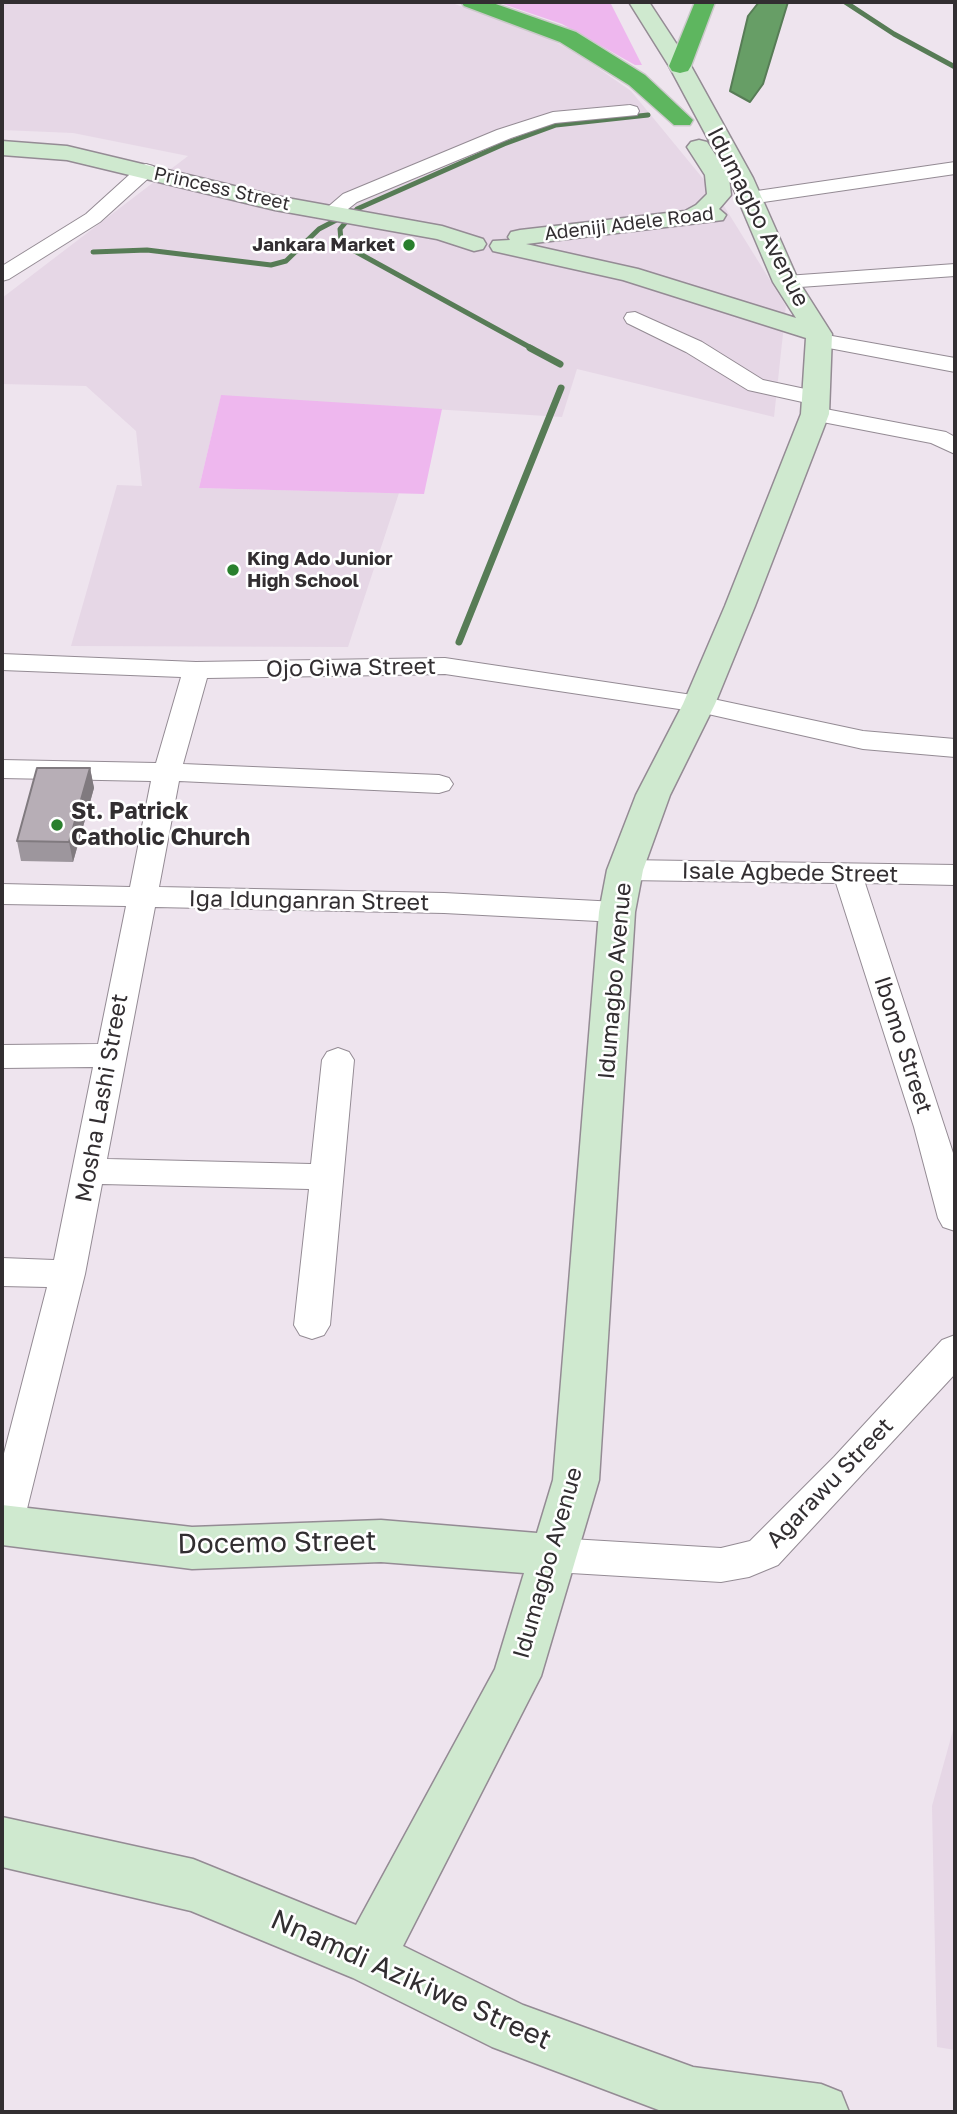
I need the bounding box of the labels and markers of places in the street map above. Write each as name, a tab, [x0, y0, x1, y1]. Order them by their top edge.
place label: Jankara Market	[252, 234, 395, 256]
marker: Jankara Market	[401, 237, 417, 253]
place label: King Ado Junior High School	[247, 548, 393, 592]
marker: King Ado Junior High School	[225, 562, 241, 578]
place label: St. Patrick Catholic Church	[71, 798, 250, 852]
marker: St. Patrick Catholic Church	[49, 817, 65, 833]

